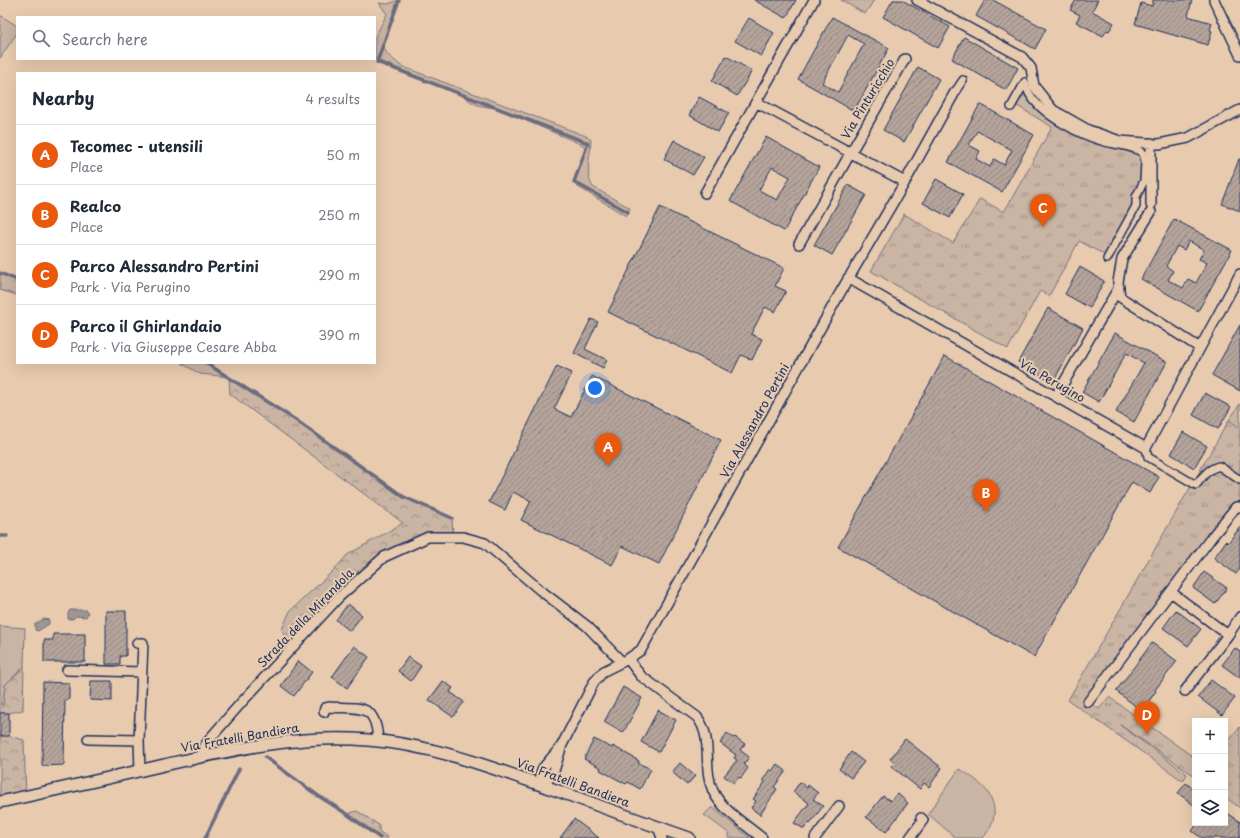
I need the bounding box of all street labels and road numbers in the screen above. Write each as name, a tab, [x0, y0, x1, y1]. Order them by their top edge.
street label: Via Pinturicchio	[836, 55, 898, 142]
street label: Via Perugino	[1016, 354, 1089, 406]
street label: Via Alessandro Pertini	[715, 360, 793, 481]
street label: Strada della Mirandola	[253, 563, 358, 671]
street label: Via Fratelli Bandiera	[179, 718, 300, 756]
street label: Via Fratelli Bandiera	[514, 753, 633, 811]

